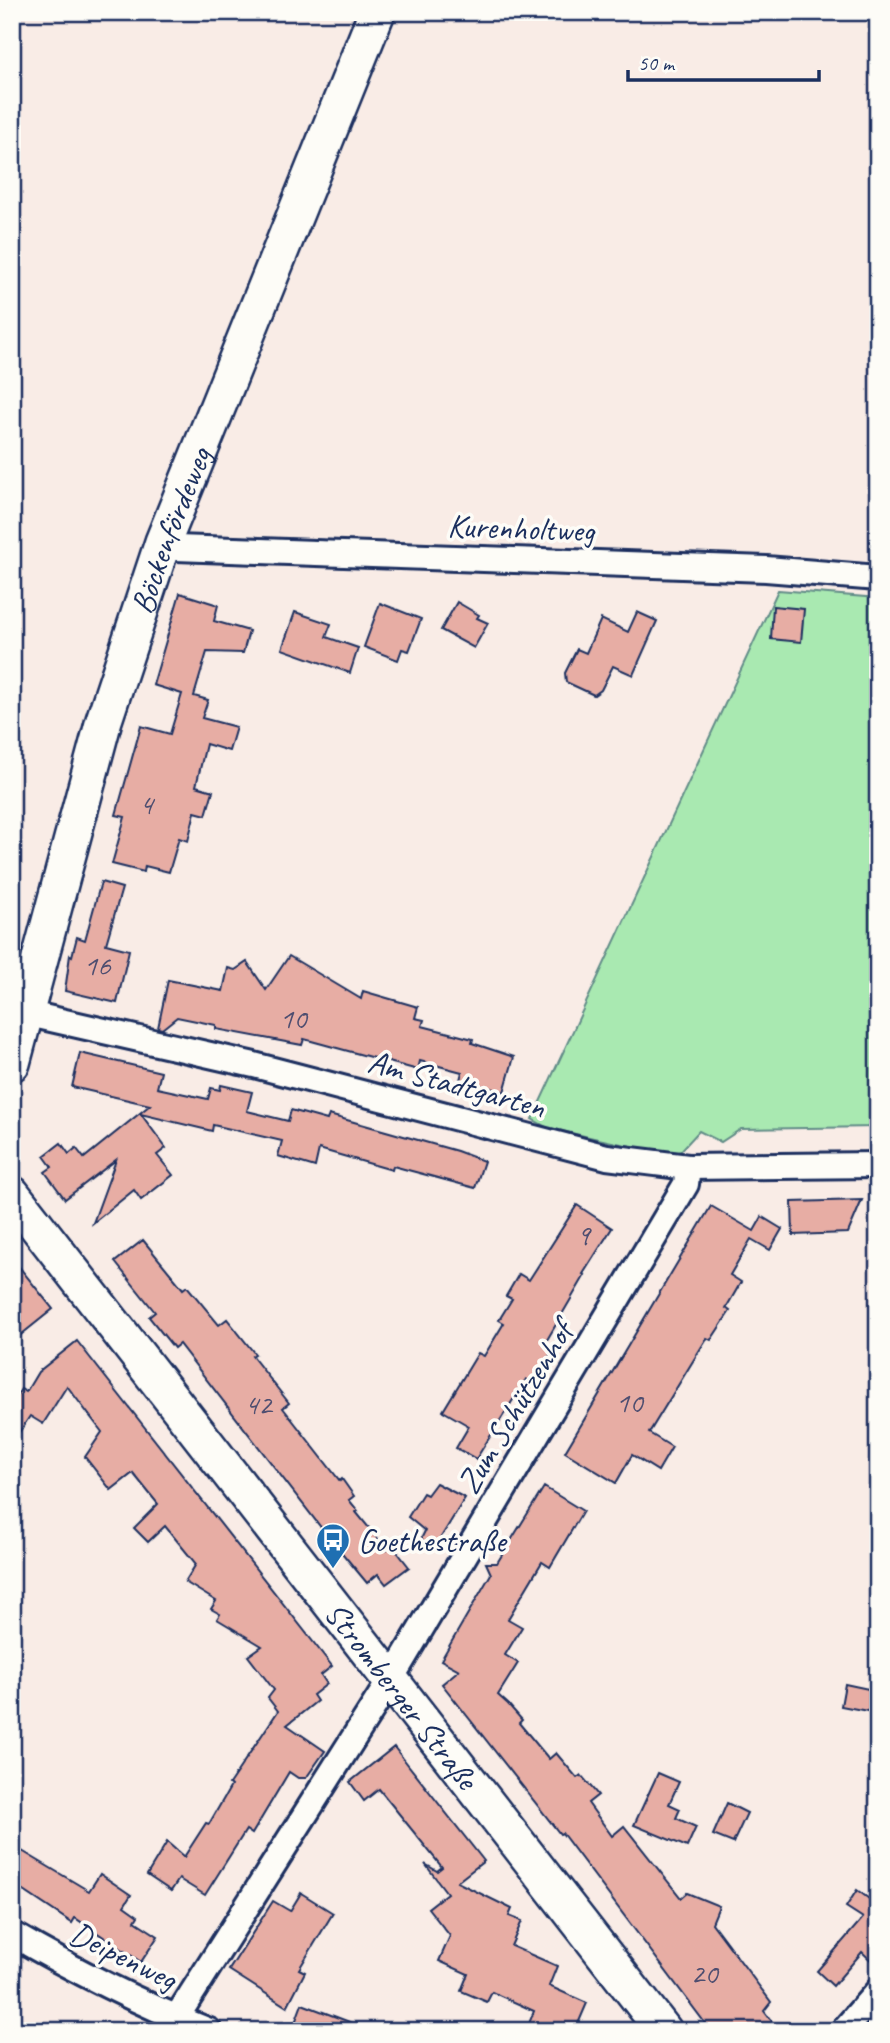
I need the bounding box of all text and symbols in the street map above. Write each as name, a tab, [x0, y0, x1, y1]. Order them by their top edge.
scale bar	[628, 38, 818, 82]
text: 50 m	[638, 50, 676, 76]
street label: Böckenfördeweg	[121, 440, 222, 619]
street label: Kurenholtweg	[447, 504, 596, 552]
house number: 4	[139, 785, 155, 823]
house number: 16	[84, 946, 112, 984]
house number: 10	[280, 999, 309, 1037]
street label: Am Stadtgarten	[364, 1040, 550, 1128]
house number: 9	[576, 1216, 592, 1254]
street label: Zum Schützenhof	[447, 1308, 586, 1501]
house number: 10	[616, 1383, 645, 1421]
house number: 42	[245, 1385, 274, 1423]
place label: Goethestraße	[358, 1520, 508, 1562]
bus stop icon: Goethestraße	[314, 1521, 352, 1570]
street label: Stromberger Straße	[315, 1593, 489, 1799]
street label: Deipenweg	[63, 1912, 185, 2000]
house number: 20	[691, 1954, 720, 1992]

